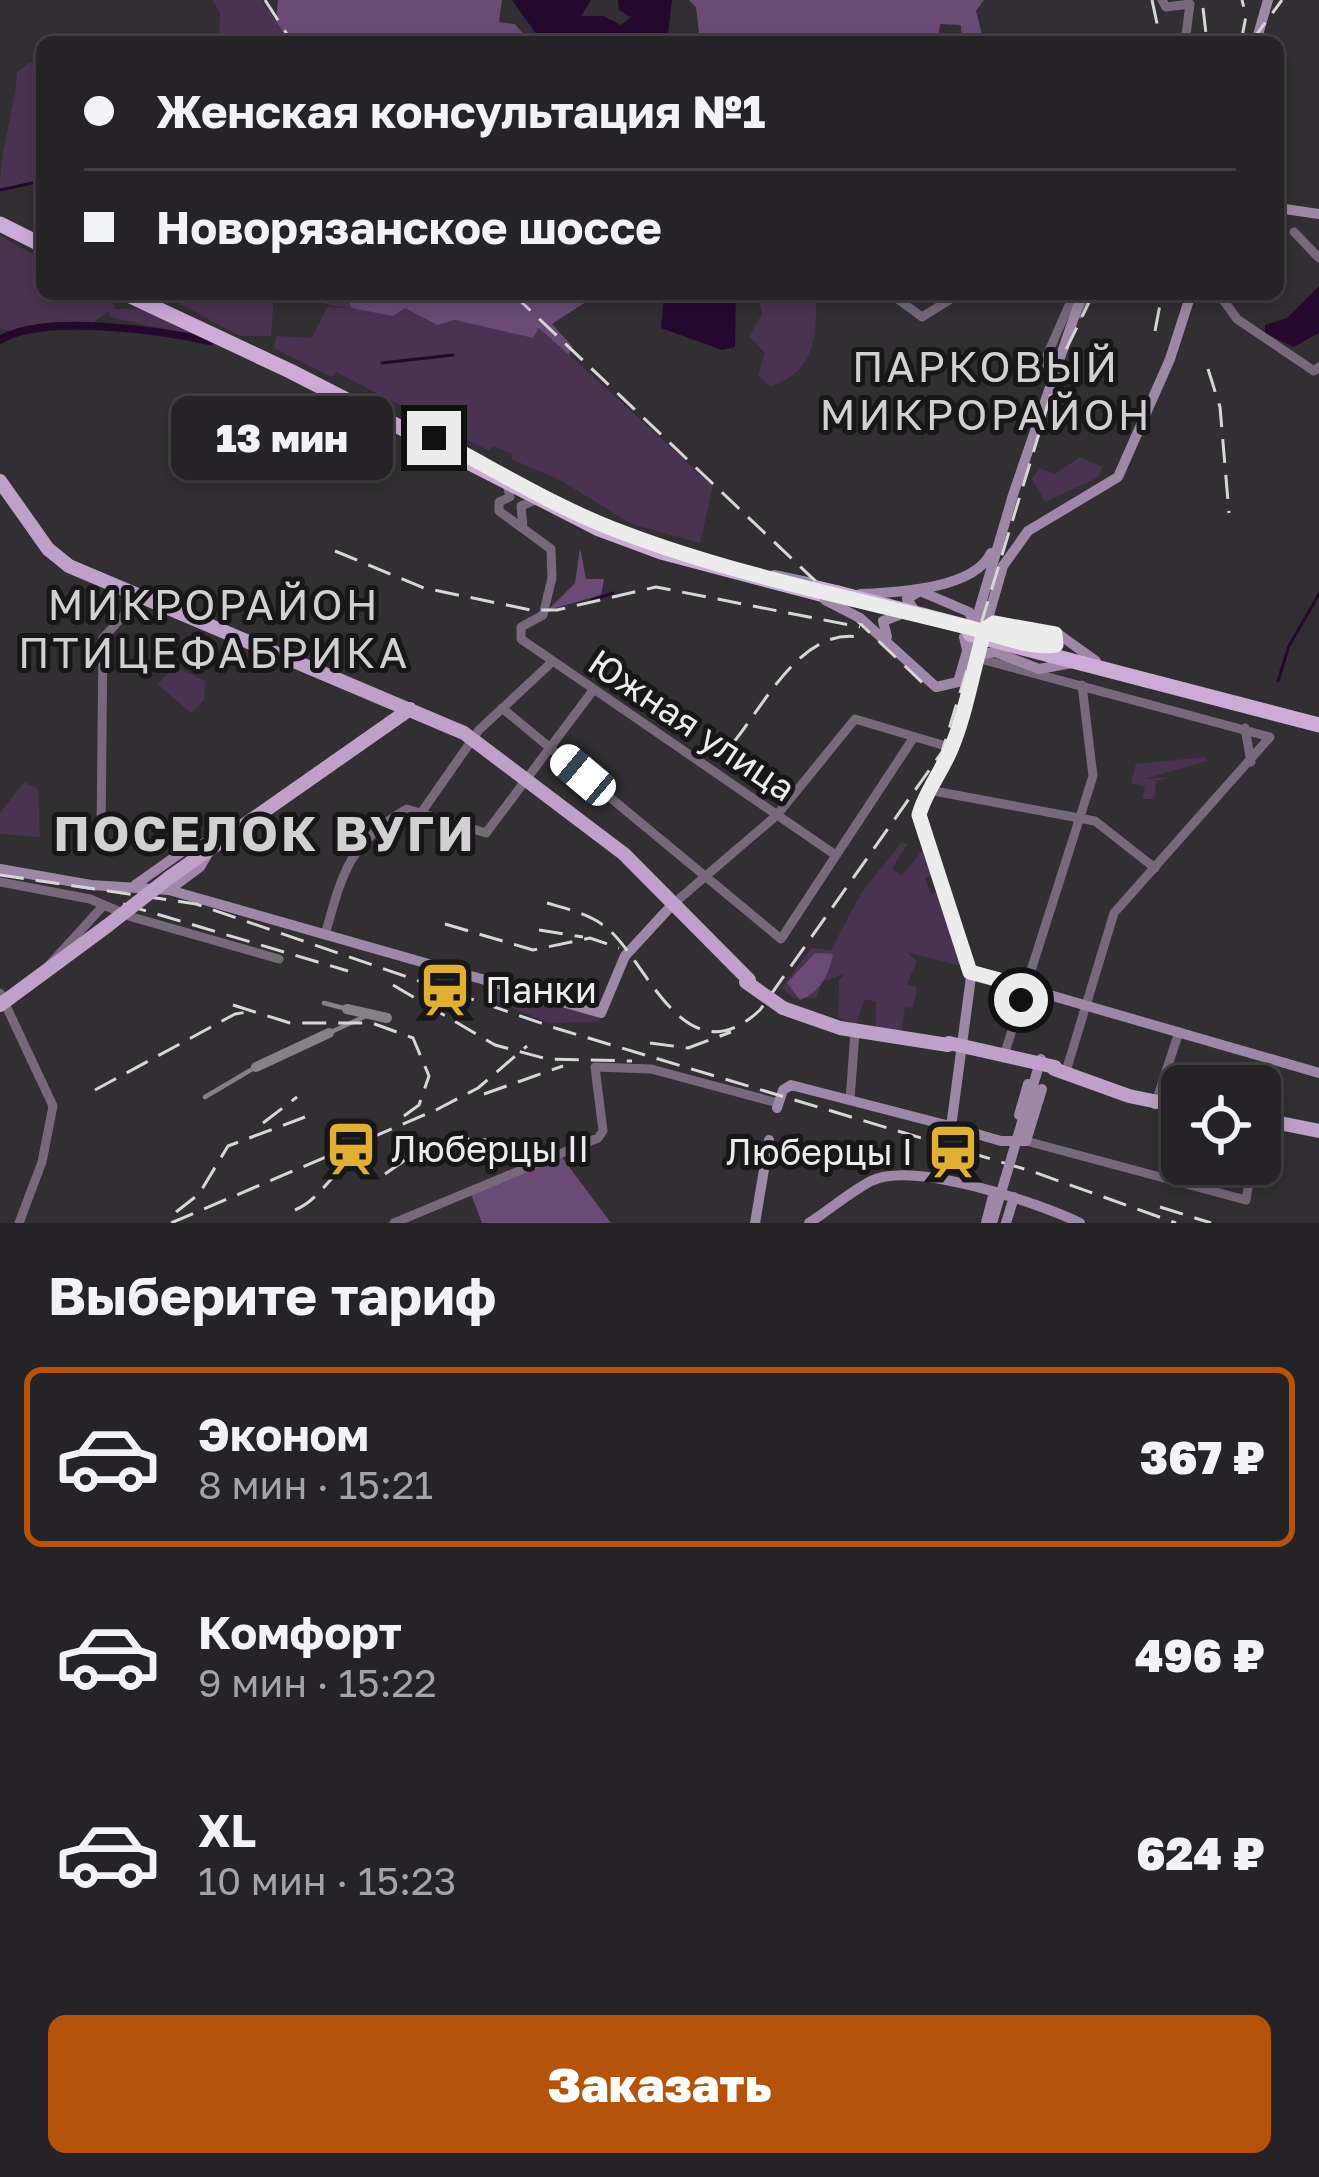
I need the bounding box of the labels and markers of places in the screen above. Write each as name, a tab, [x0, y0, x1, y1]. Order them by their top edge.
station icon: Панки	[416, 961, 474, 1019]
place label: Панки	[485, 968, 597, 1011]
station icon: Люберцы II	[322, 1120, 380, 1178]
station icon: Люберцы I	[924, 1123, 982, 1181]
place label: Люберцы II	[391, 1127, 589, 1170]
place label: Люберцы I	[726, 1130, 913, 1173]

